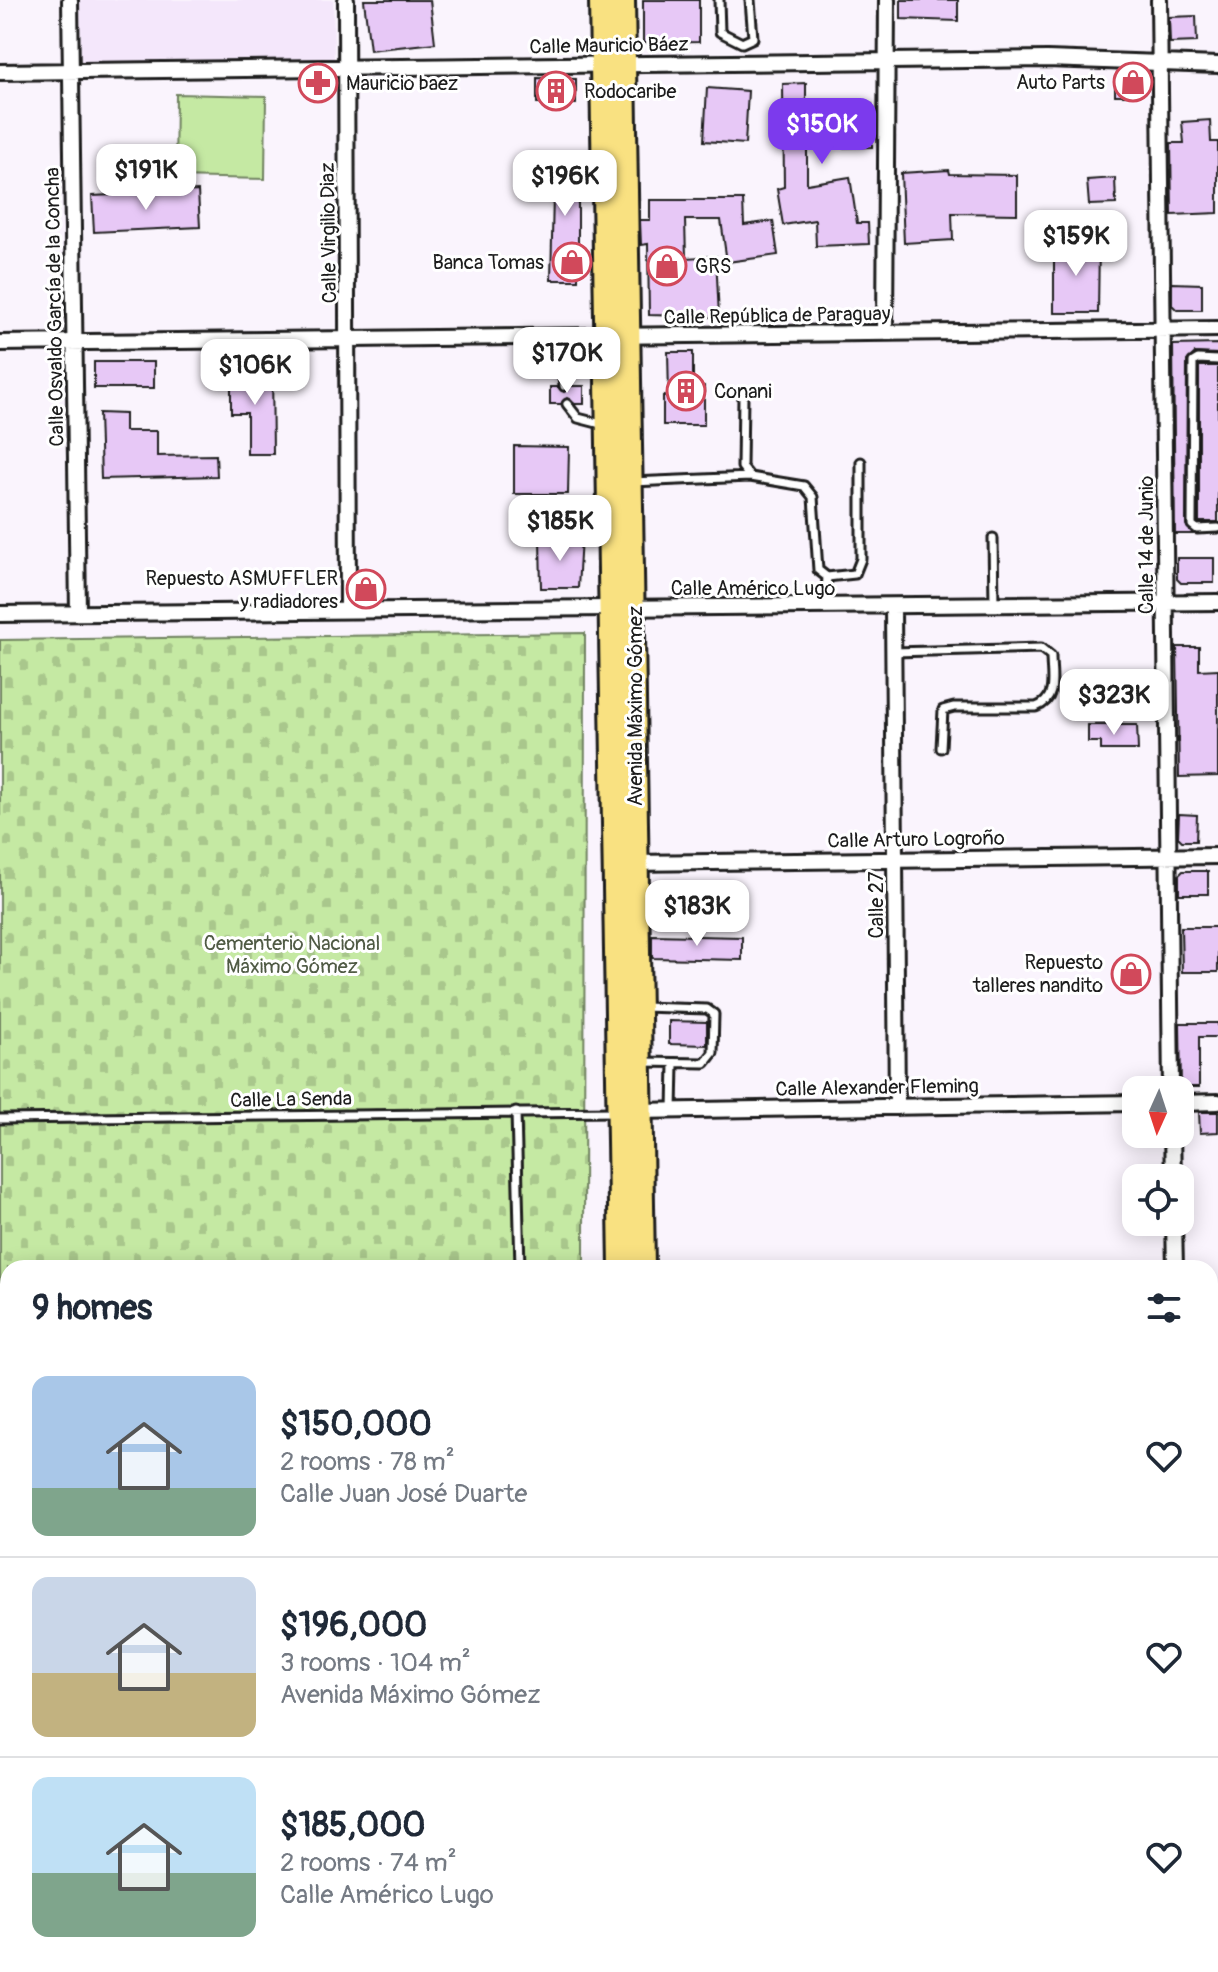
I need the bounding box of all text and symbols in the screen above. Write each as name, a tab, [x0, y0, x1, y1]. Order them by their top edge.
street label: Calle Mauricio Báez	[529, 32, 689, 59]
shop icon: Auto Parts	[1112, 61, 1154, 103]
pharmacy icon: Mauricio baez	[297, 62, 339, 104]
building icon: Rodocaribe	[535, 70, 577, 112]
place label: Auto Parts	[1016, 70, 1105, 95]
place label: Mauricio baez	[346, 71, 458, 96]
place label: Rodocaribe	[584, 79, 676, 104]
pin: $150K	[766, 98, 878, 166]
text: $150K	[786, 108, 858, 140]
pin: $191K	[90, 144, 202, 212]
pin: $196K	[509, 150, 621, 218]
text: $191K	[114, 154, 178, 186]
text: $196K	[531, 160, 599, 192]
street label: Calle Virgilio Diaz	[315, 162, 342, 304]
street label: Calle Osvaldo García de la Concha	[40, 167, 69, 447]
pin: $159K	[1020, 210, 1132, 278]
text: $159K	[1042, 220, 1110, 252]
shop icon: Banca Tomas	[551, 241, 593, 283]
shop icon: GRS	[646, 245, 688, 287]
place label: Banca Tomas	[433, 250, 544, 275]
place label: GRS	[695, 254, 732, 279]
street label: Calle República de Paraguay	[663, 301, 891, 330]
pin: $170K	[511, 327, 623, 395]
text: $170K	[531, 337, 603, 369]
pin: $106K	[199, 339, 311, 407]
text: $106K	[219, 349, 291, 381]
building icon: Conani	[665, 370, 707, 412]
place label: Conani	[714, 379, 772, 404]
street label: Calle 14 de Junio	[1134, 475, 1159, 614]
pin: $185K	[504, 495, 616, 563]
text: $185K	[526, 505, 594, 537]
place label: Repuesto ASMUFFLER y radiadores	[146, 566, 338, 614]
shop icon: Repuesto ASMUFFLER y radiadores	[345, 568, 387, 610]
street label: Calle Américo Lugo	[671, 576, 835, 601]
street label: Avenida Máximo Gómez	[623, 606, 648, 806]
pin: $323K	[1058, 669, 1170, 737]
text: $323K	[1078, 679, 1150, 711]
street label: Calle Arturo Logroño	[827, 825, 1005, 854]
street label: Calle 27	[864, 871, 889, 939]
pin: $183K	[641, 880, 753, 948]
text: $183K	[663, 890, 731, 922]
park label: Cementerio Nacional Máximo Gómez	[204, 931, 380, 979]
place label: Repuesto talleres nandito	[972, 950, 1103, 998]
shop icon: Repuesto talleres nandito	[1110, 953, 1152, 995]
street label: Calle Alexander Fleming	[775, 1073, 979, 1102]
north arrow	[1122, 1076, 1194, 1148]
map controls	[1122, 1076, 1194, 1236]
street label: Calle La Senda	[230, 1086, 352, 1113]
button: locate	[1122, 1164, 1194, 1236]
icon: filters	[1142, 1286, 1186, 1330]
text: 9 homes	[32, 1287, 152, 1330]
text: $150,000	[280, 1403, 432, 1446]
icon: home	[96, 1408, 192, 1504]
icon: heart	[1142, 1434, 1186, 1478]
text: 2 rooms · 78 m²	[280, 1446, 455, 1478]
text: Calle Juan José Duarte	[280, 1478, 527, 1510]
text: $196,000	[280, 1604, 427, 1647]
icon: home	[96, 1609, 192, 1705]
icon: heart	[1142, 1635, 1186, 1679]
text: 3 rooms · 104 m²	[280, 1647, 471, 1679]
text: Avenida Máximo Gómez	[280, 1679, 541, 1711]
text: $185,000	[280, 1804, 426, 1847]
icon: home	[96, 1809, 192, 1905]
icon: heart	[1142, 1835, 1186, 1879]
text: 2 rooms · 74 m²	[280, 1847, 457, 1879]
text: Calle Américo Lugo	[280, 1879, 494, 1911]

